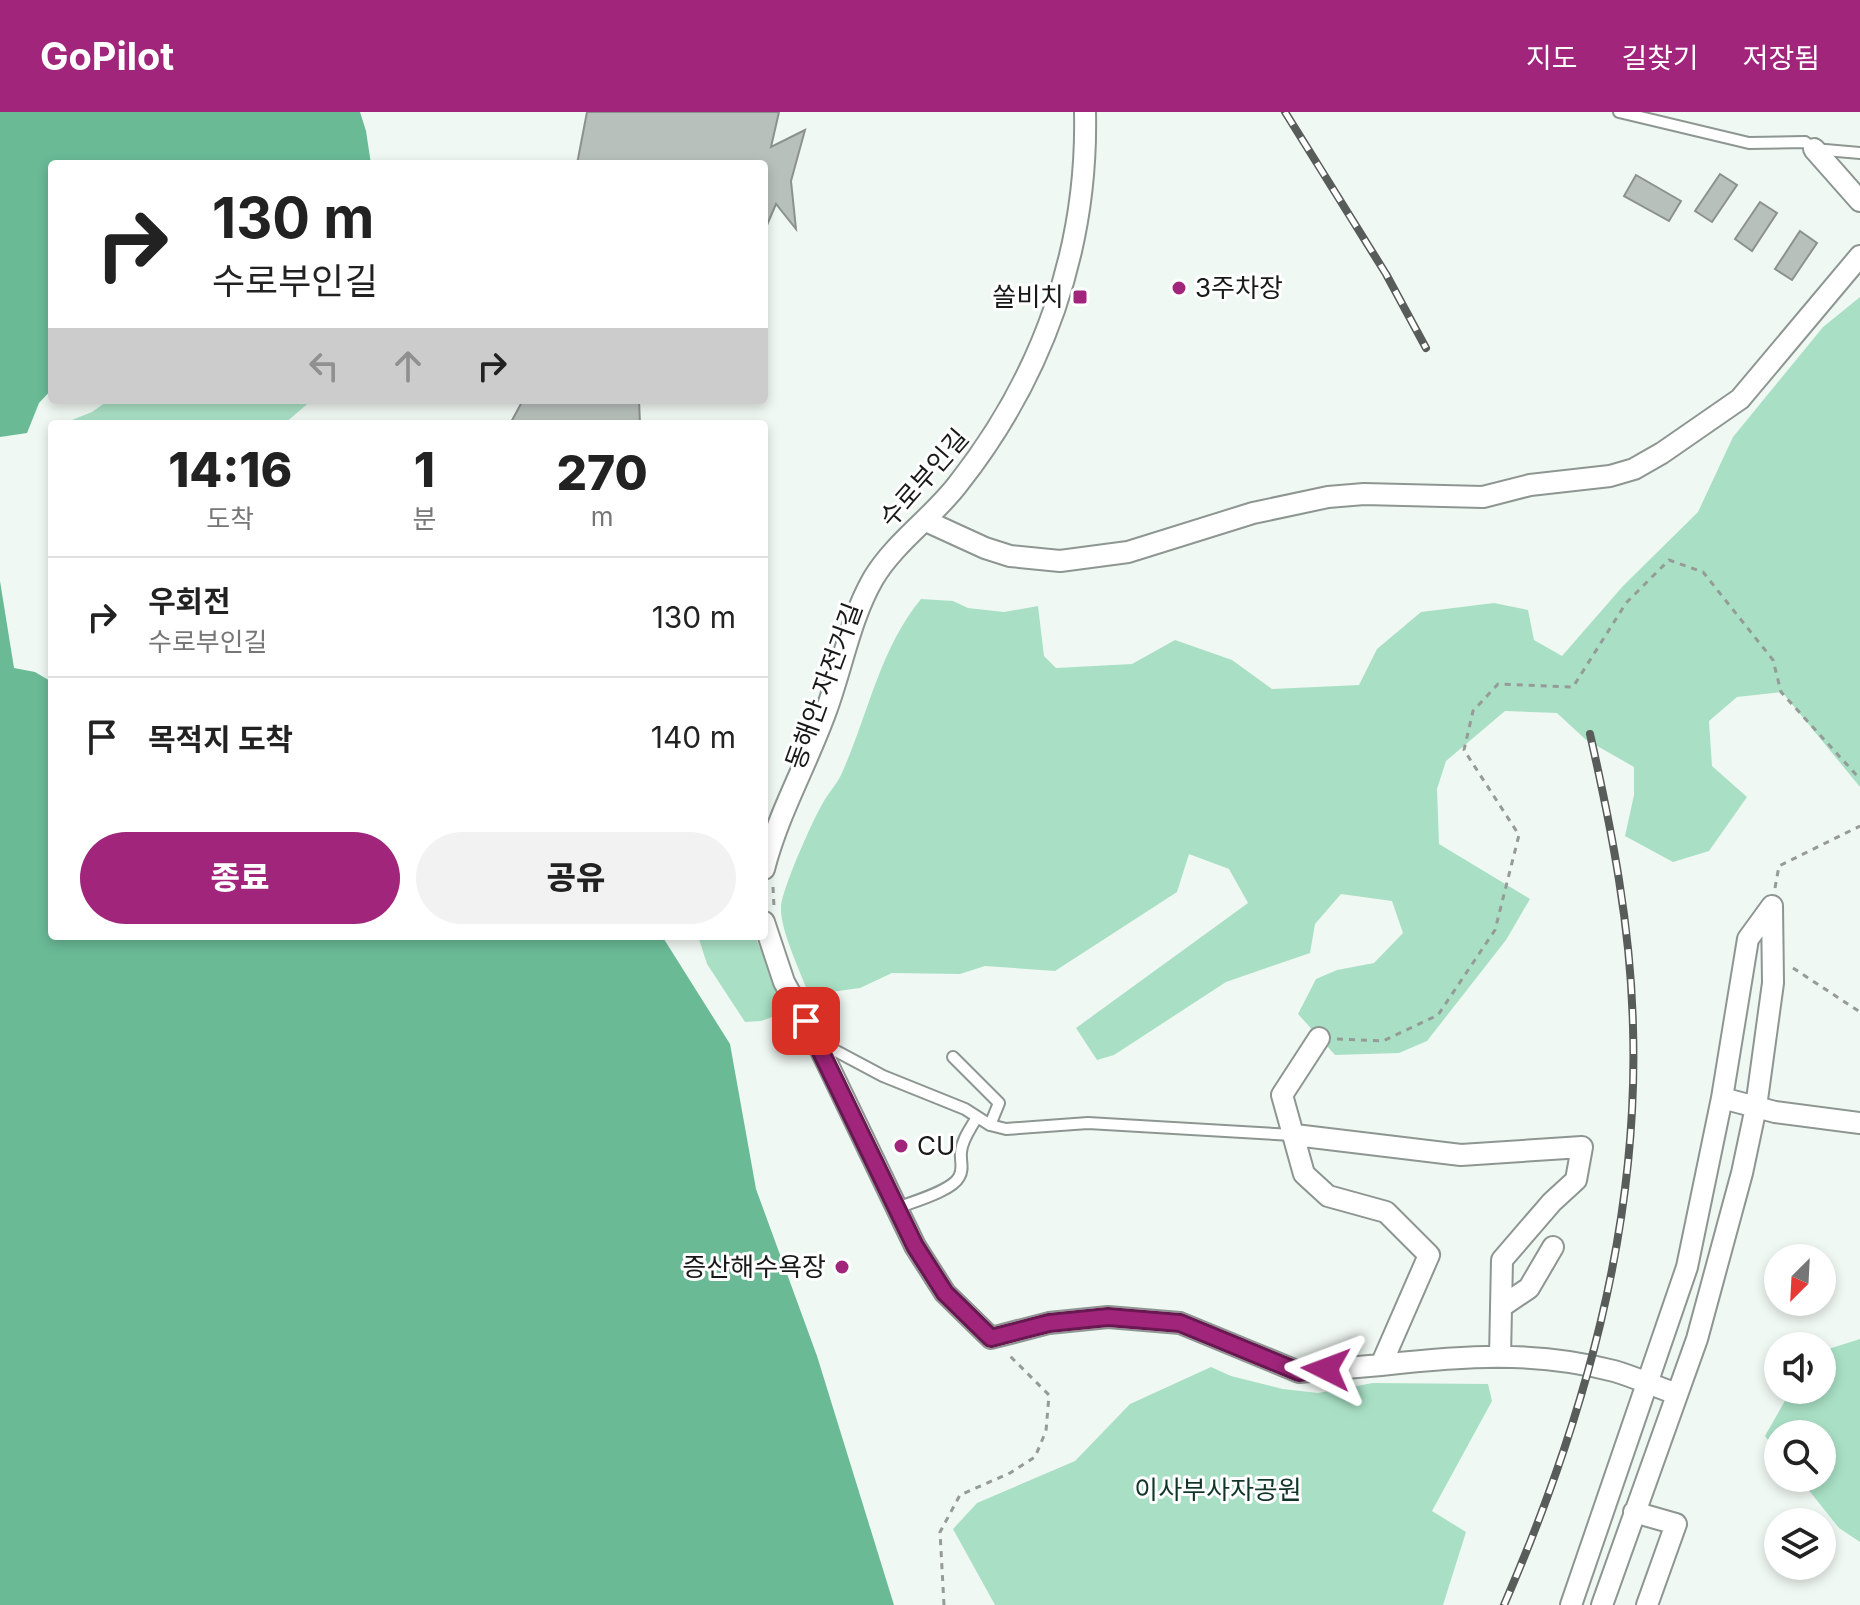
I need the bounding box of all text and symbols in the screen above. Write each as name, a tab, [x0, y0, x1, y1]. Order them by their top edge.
text: GoPilot	[40, 33, 174, 79]
text: 지도	[1526, 41, 1577, 75]
text: 길찾기	[1621, 41, 1699, 75]
text: 저장됨	[1743, 41, 1820, 75]
text: 130 m	[212, 184, 374, 252]
icon: right	[80, 192, 184, 296]
text: 수로부인길	[212, 259, 378, 303]
place label: 3주차장	[1195, 272, 1283, 303]
marker: 3주차장	[1170, 279, 1188, 297]
place label: 쏠비치	[992, 281, 1064, 312]
marker: 쏠비치	[1071, 288, 1089, 306]
icon: left	[302, 344, 346, 388]
icon: ahead	[386, 344, 430, 388]
icon: right	[470, 344, 514, 388]
street label: 수로부인길	[873, 422, 975, 533]
text: 14:16	[168, 440, 292, 499]
text: 1	[414, 440, 435, 499]
text: 270	[557, 443, 648, 502]
text: m	[591, 501, 614, 532]
text: 도착	[206, 503, 254, 534]
text: 분	[412, 503, 436, 534]
text: 우회전	[148, 583, 231, 619]
icon: right	[80, 595, 124, 639]
street label: 동해안 자전거길	[779, 598, 868, 773]
text: 130 m	[652, 599, 736, 635]
text: 수로부인길	[148, 626, 268, 657]
icon: arrive	[80, 715, 124, 759]
text: 140 m	[651, 719, 736, 755]
text: 목적지 도착	[148, 721, 293, 757]
button: 종료	[80, 832, 400, 924]
button: 공유	[416, 832, 736, 924]
pin	[772, 987, 840, 1055]
icon: arrive	[784, 999, 828, 1043]
place label: CU	[917, 1130, 955, 1161]
marker: CU	[892, 1137, 910, 1155]
north arrow	[1764, 1244, 1836, 1316]
map controls	[1764, 1244, 1836, 1580]
place label: 증산해수욕장	[682, 1251, 826, 1282]
marker: 증산해수욕장	[833, 1258, 851, 1276]
position arrow	[1284, 1327, 1368, 1411]
button: sound	[1764, 1332, 1836, 1404]
button: search	[1764, 1420, 1836, 1492]
park label: 이사부사자공원	[1134, 1474, 1302, 1505]
button: layers	[1764, 1508, 1836, 1580]

